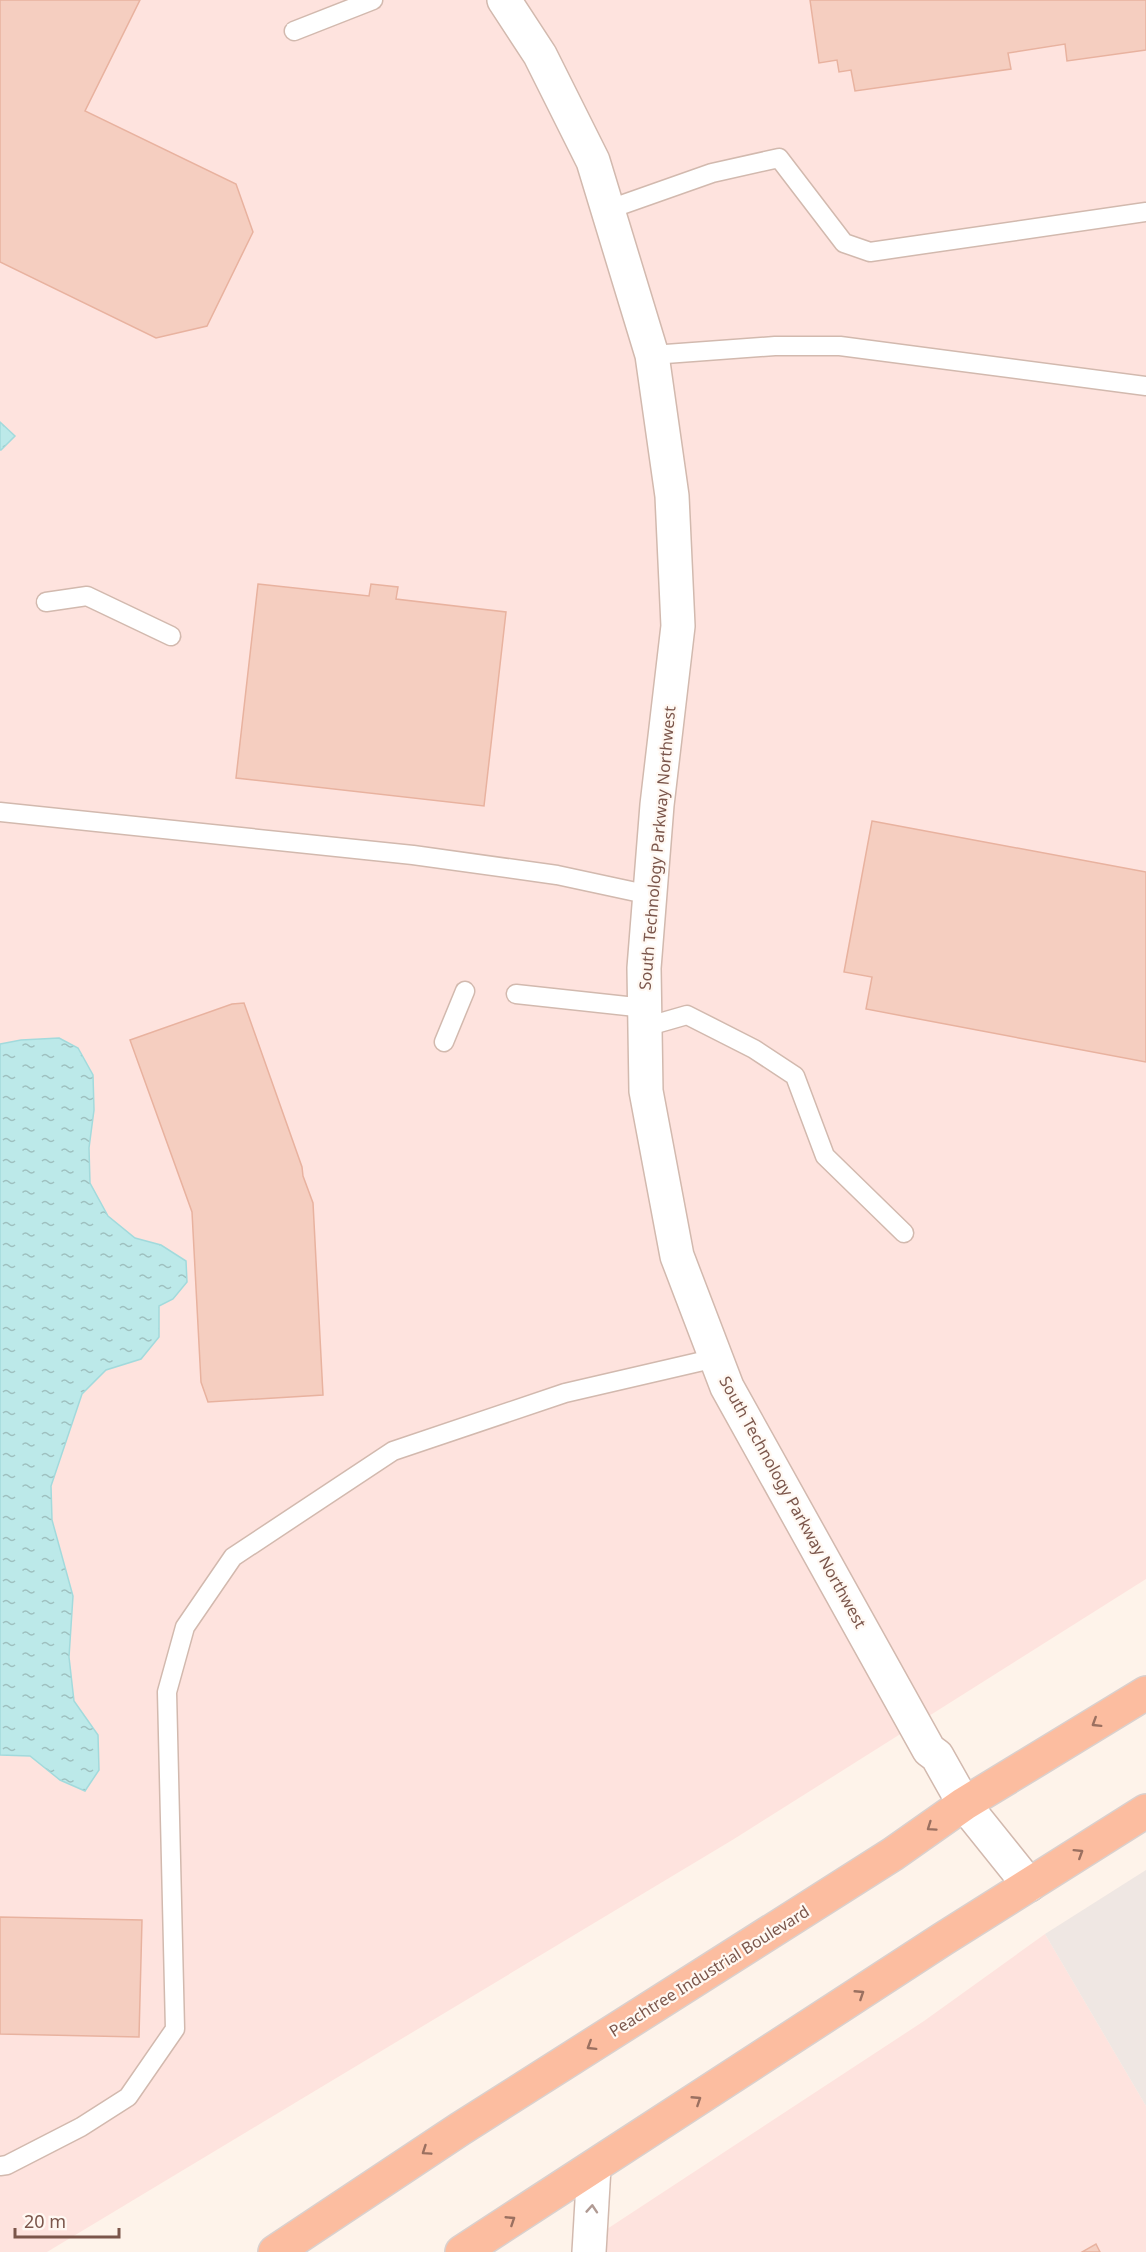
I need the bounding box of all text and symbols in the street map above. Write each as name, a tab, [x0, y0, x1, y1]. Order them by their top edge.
street label: South Technology Parkway Northwest	[634, 705, 680, 991]
street label: South Technology Parkway Northwest	[714, 1372, 872, 1632]
one-way arrow	[1092, 1716, 1102, 1728]
one-way arrow	[927, 1820, 938, 1831]
one-way arrow	[1073, 1849, 1083, 1861]
street label: Peachtree Industrial Boulevard	[605, 1900, 813, 2042]
one-way arrow	[854, 1989, 864, 2001]
one-way arrow	[586, 2039, 597, 2050]
one-way arrow	[690, 2096, 701, 2107]
one-way arrow	[422, 2144, 433, 2155]
scale bar	[15, 2201, 118, 2239]
one-way arrow	[585, 2205, 598, 2214]
text: 20 m	[24, 2209, 66, 2233]
one-way arrow	[504, 2216, 515, 2227]

